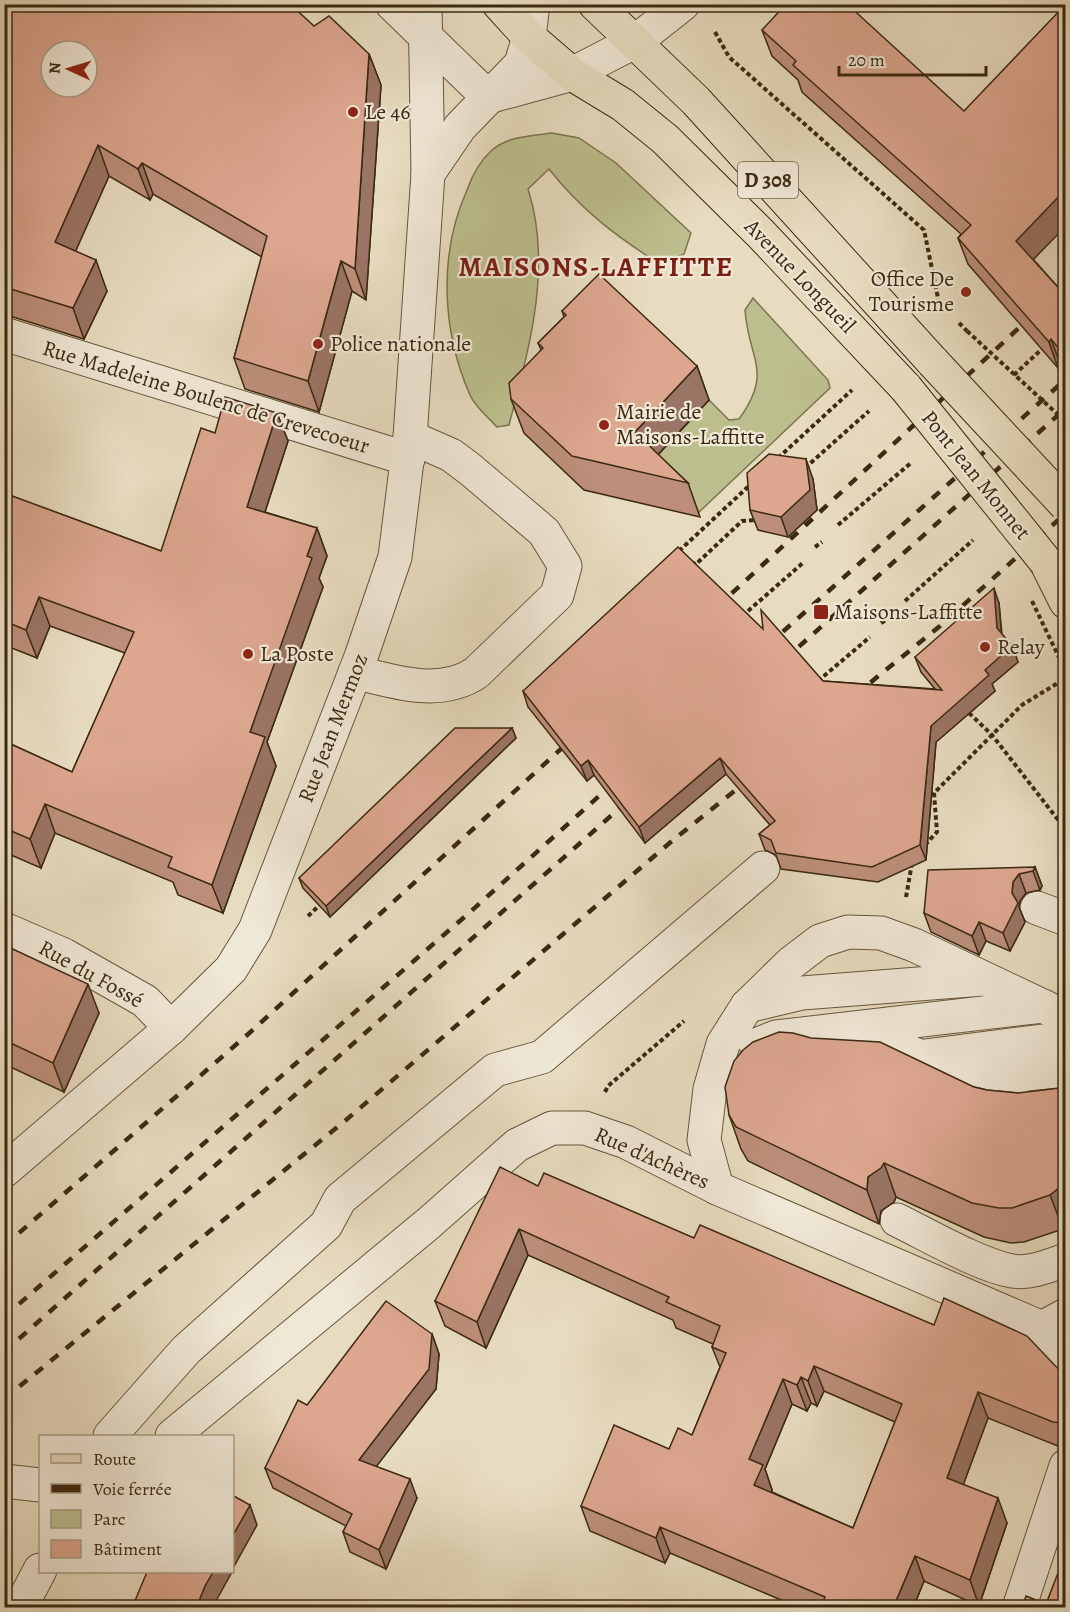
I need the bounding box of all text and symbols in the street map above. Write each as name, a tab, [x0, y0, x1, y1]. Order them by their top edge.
north arrow	[39, 39, 99, 99]
scale bar	[839, 39, 986, 77]
text: 20 m	[848, 48, 885, 72]
text: N	[44, 61, 66, 75]
place label: Le 46	[365, 97, 411, 127]
marker: Le 46	[346, 105, 360, 119]
road number: D 308	[738, 162, 798, 198]
street label: Avenue Longueil	[737, 211, 862, 340]
district label: MAISONS-LAFFITTE	[458, 248, 734, 286]
place label: Office De Tourisme	[869, 264, 954, 319]
marker: Office De Tourisme	[959, 285, 973, 299]
place label: Police nationale	[330, 329, 471, 359]
street label: Rue Madeleine Boulenc de Crevecoeur	[39, 333, 373, 461]
marker: Police nationale	[311, 337, 325, 351]
place label: Mairie de Maisons-Laffitte	[616, 397, 765, 452]
street label: Pont Jean Monnet	[914, 404, 1038, 546]
marker: Mairie de Maisons-Laffitte	[597, 418, 611, 432]
place label: Maisons-Laffitte	[834, 597, 983, 627]
marker: Maisons-Laffitte	[812, 603, 830, 621]
place label: Relay	[997, 632, 1045, 662]
place label: La Poste	[260, 639, 334, 669]
marker: Relay	[978, 640, 992, 654]
marker: La Poste	[241, 647, 255, 661]
street label: Rue Jean Mermoz	[291, 649, 375, 807]
street label: Rue du Fossé	[33, 933, 149, 1015]
street label: Rue d'Achères	[590, 1119, 714, 1197]
legend	[39, 1435, 234, 1573]
text: Route	[93, 1447, 136, 1471]
text: Voie ferrée	[92, 1477, 172, 1501]
text: Parc	[93, 1507, 125, 1531]
text: Bâtiment	[93, 1537, 162, 1561]

